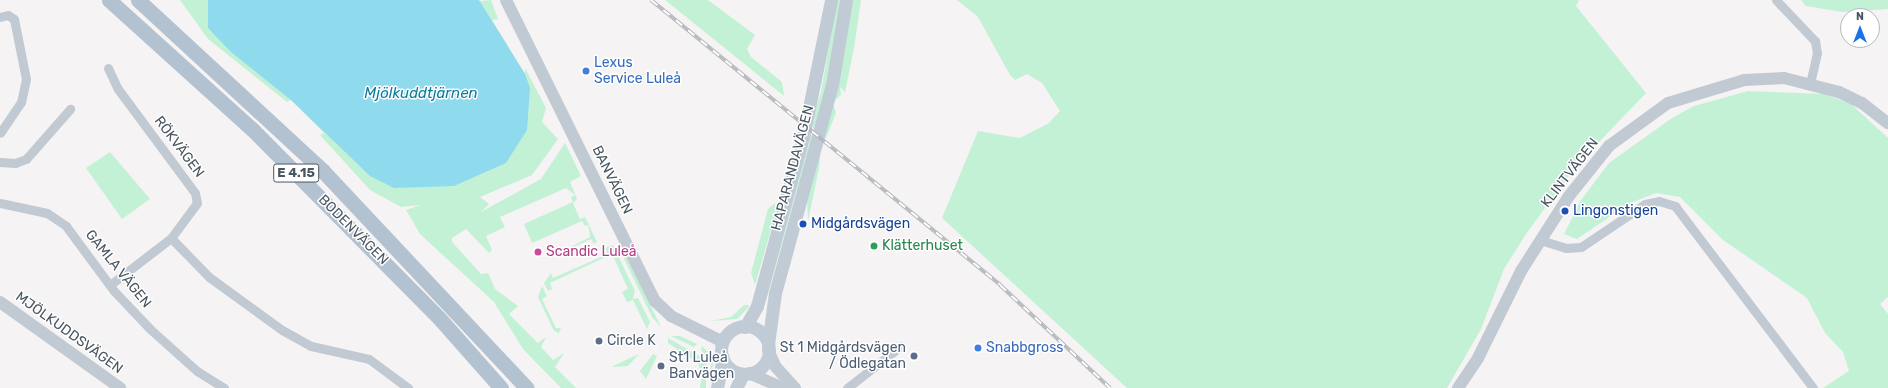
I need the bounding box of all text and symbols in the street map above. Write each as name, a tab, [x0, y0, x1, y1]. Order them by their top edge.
north arrow	[1840, 8, 1880, 48]
text: N	[1856, 10, 1864, 23]
place label: Lexus Service Luleå	[594, 55, 681, 88]
marker: Lexus Service Luleå	[581, 66, 591, 76]
water label: Mjölkuddtjärnen	[364, 85, 478, 103]
street label: HAPARANDAVÄGEN	[768, 103, 818, 233]
street label: RÖKVÄGEN	[150, 113, 208, 181]
street label: KLINTVÄGEN	[1538, 135, 1602, 211]
street label: BANVÄGEN	[588, 143, 636, 217]
road number: E 4.15	[273, 162, 319, 184]
street label: BODENVÄGEN	[314, 191, 392, 269]
place label: Lingonstigen	[1573, 203, 1658, 219]
marker: Lingonstigen	[1560, 206, 1570, 216]
place label: Midgårdsvägen	[811, 216, 910, 232]
marker: Midgårdsvägen	[798, 219, 808, 229]
street label: GAMLA VÄGEN	[81, 226, 155, 312]
place label: Klätterhuset	[882, 238, 963, 254]
marker: Klätterhuset	[869, 241, 879, 251]
place label: Scandic Luleå	[546, 244, 637, 260]
marker: Scandic Luleå	[533, 247, 543, 257]
street label: MJÖLKUDDSVÄGEN	[12, 288, 126, 378]
place label: Circle K	[607, 333, 656, 349]
marker: Circle K	[594, 336, 604, 346]
place label: St 1 Midgårdsvägen / Ödlegatan	[780, 340, 906, 372]
place label: Snabbgross	[986, 340, 1063, 356]
marker: Snabbgross	[973, 343, 983, 353]
place label: St1 Luleå Banvägen	[669, 350, 734, 382]
marker: St 1 Midgårdsvägen / Ödlegatan	[909, 351, 919, 361]
marker: St1 Luleå Banvägen	[656, 361, 666, 371]

